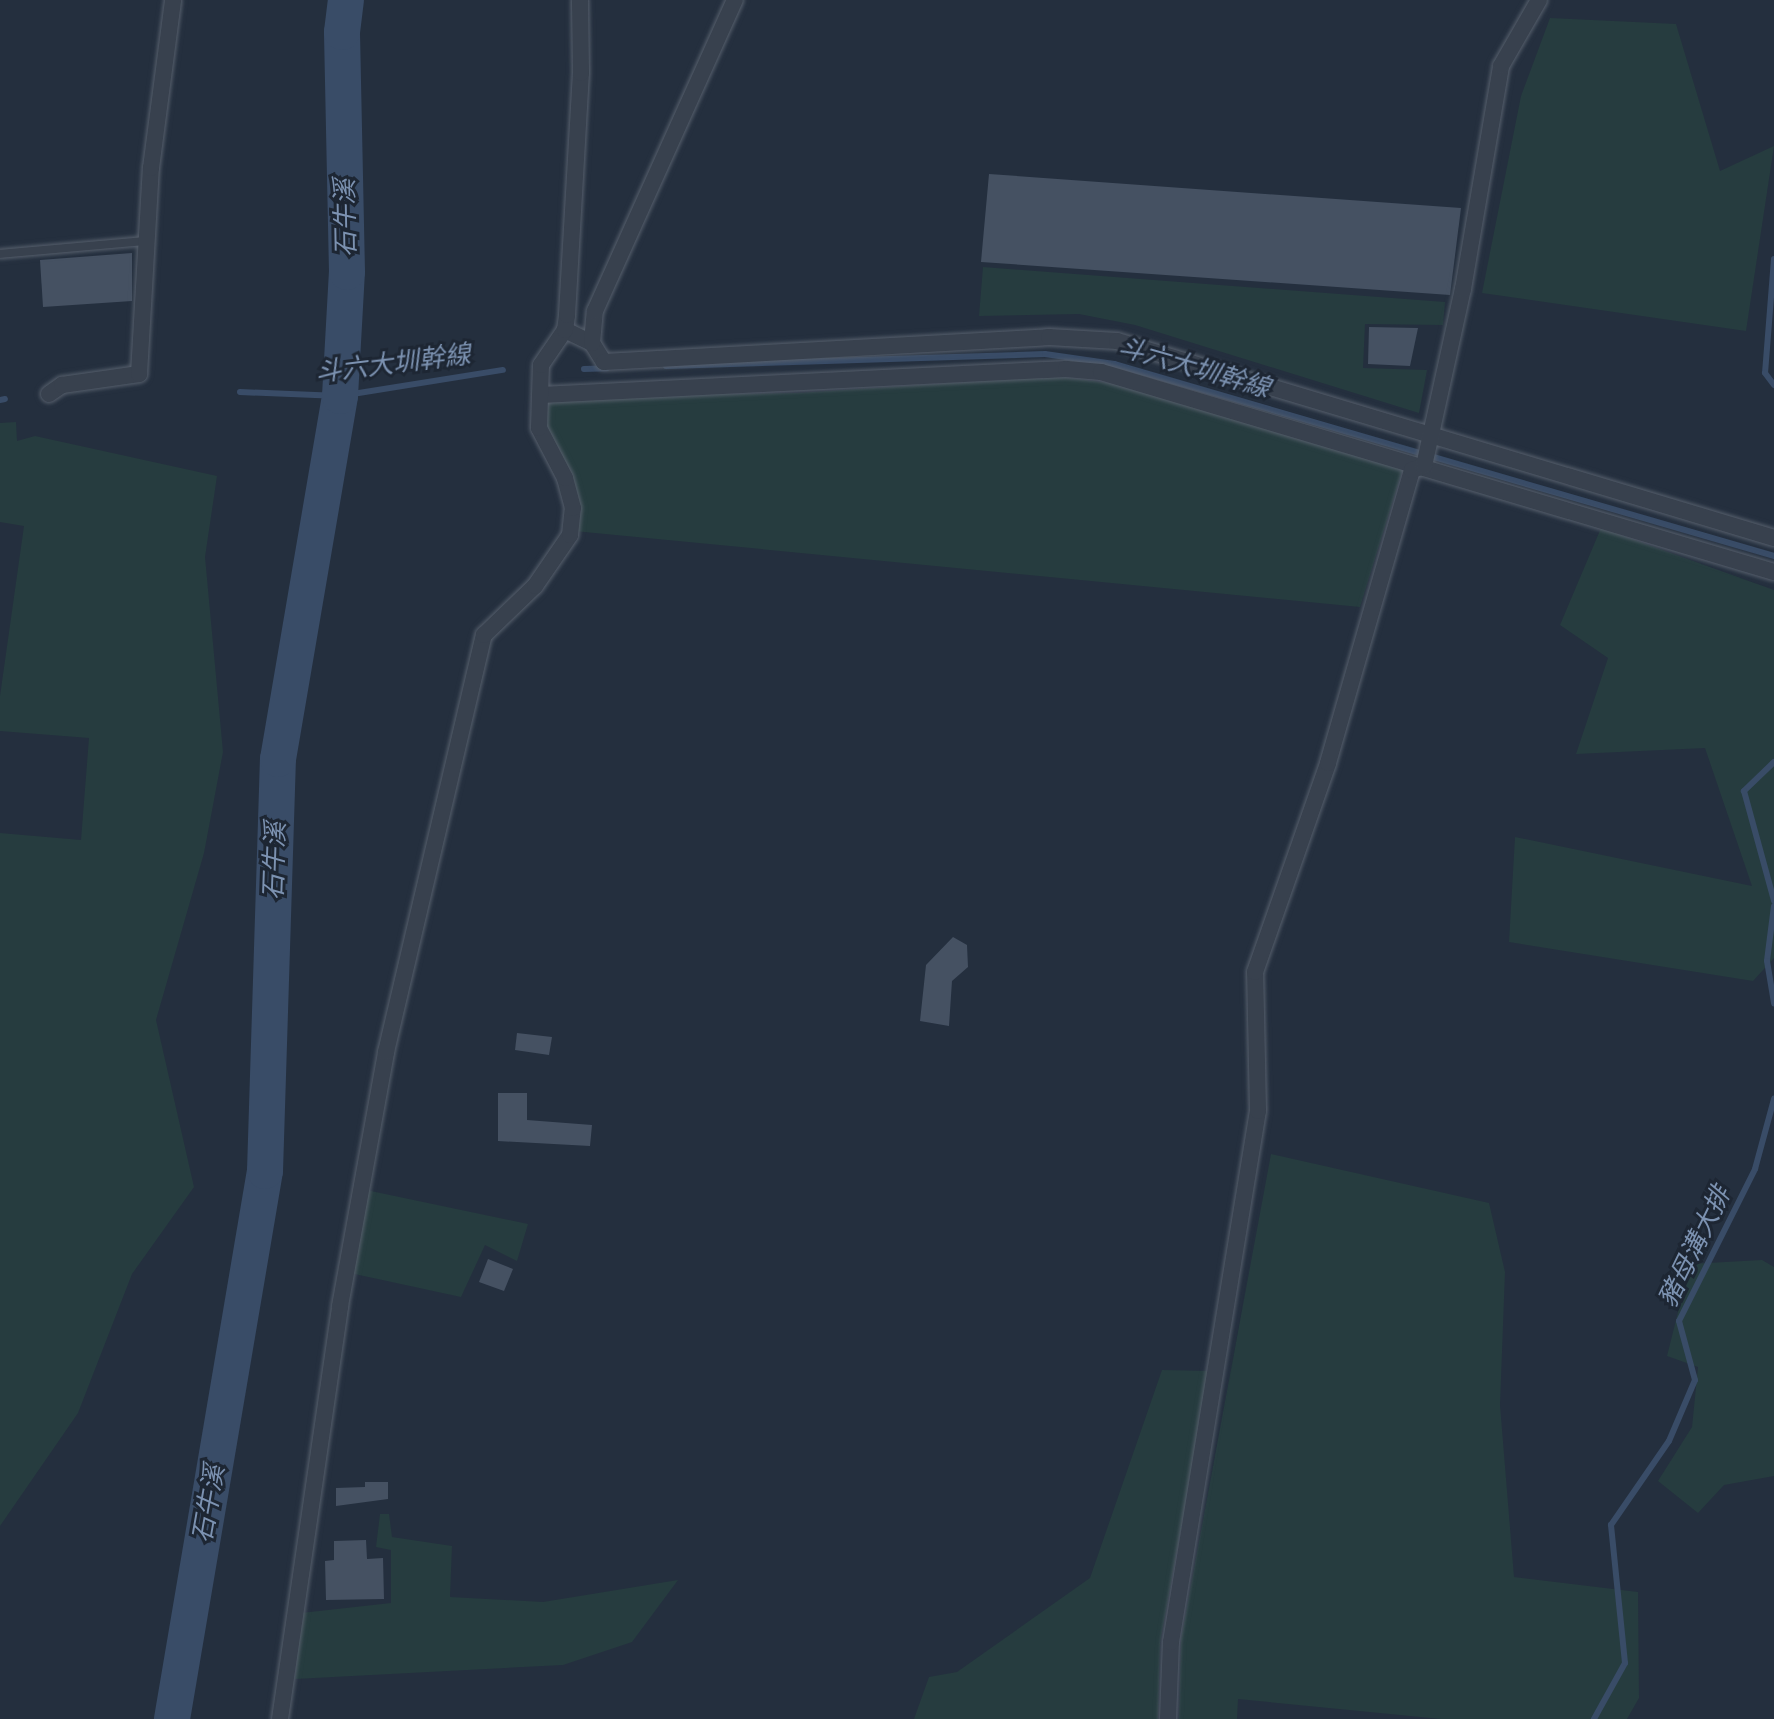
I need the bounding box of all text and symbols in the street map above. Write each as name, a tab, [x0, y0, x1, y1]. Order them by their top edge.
water label: 石牛溪	[330, 179, 362, 257]
water label: 斗六大圳幹線	[1115, 332, 1273, 404]
water label: 斗六大圳幹線	[314, 339, 472, 389]
water label: 石牛溪	[258, 821, 292, 901]
water label: 豬母溝大排	[1652, 1182, 1738, 1312]
water label: 石牛溪	[187, 1463, 231, 1545]

